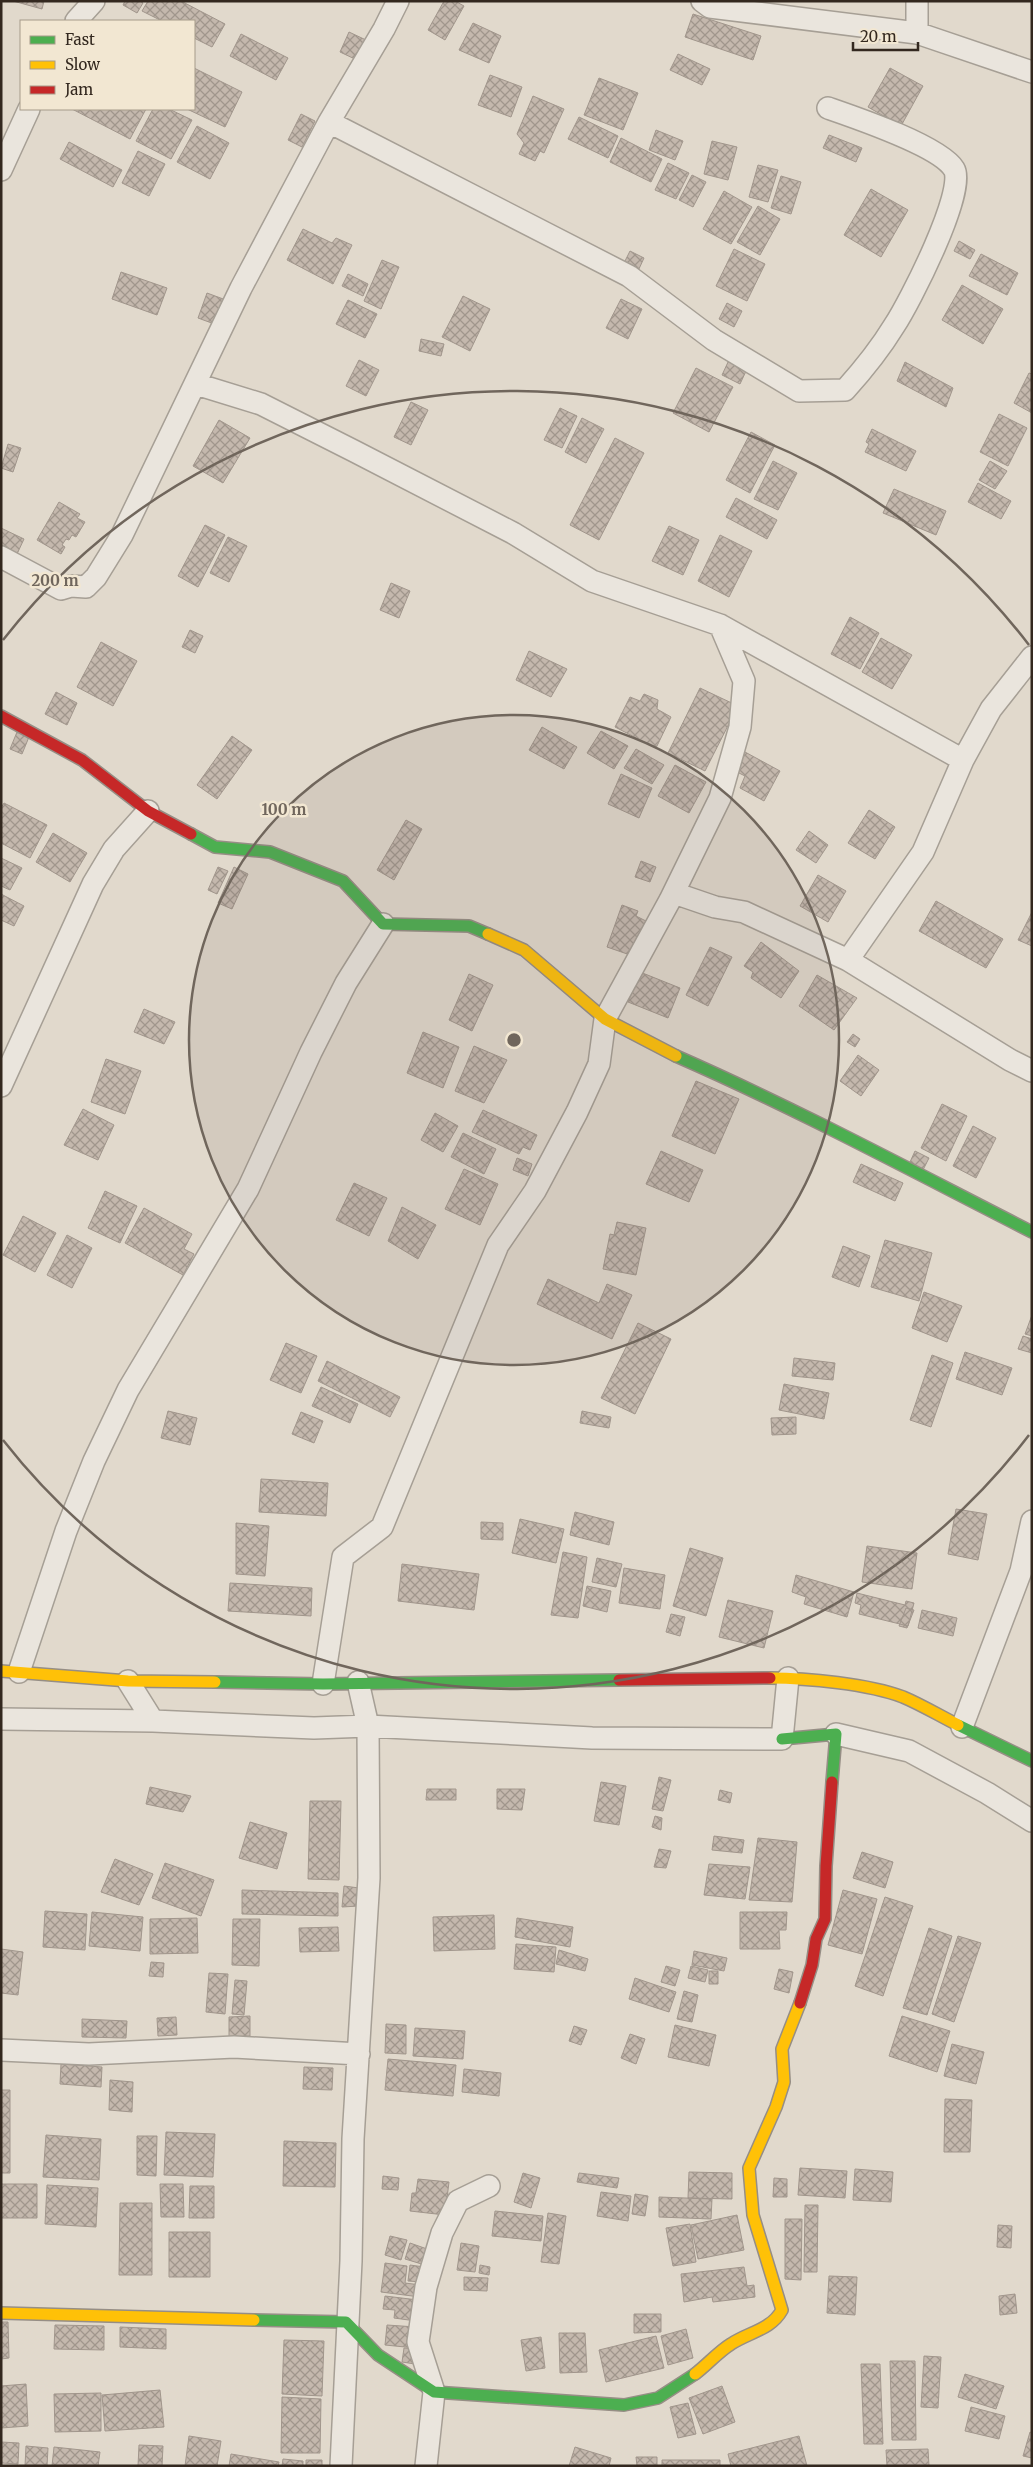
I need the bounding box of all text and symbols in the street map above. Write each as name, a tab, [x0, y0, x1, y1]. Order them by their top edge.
legend	[20, 20, 195, 110]
scale bar	[853, 20, 918, 52]
text: 20 m	[860, 27, 897, 46]
text: Fast	[65, 30, 95, 49]
text: Slow	[65, 55, 100, 74]
text: Jam	[64, 80, 93, 99]
text: 200 m	[31, 571, 79, 590]
text: 100 m	[262, 800, 306, 819]
centre of rings	[505, 1031, 523, 1049]

